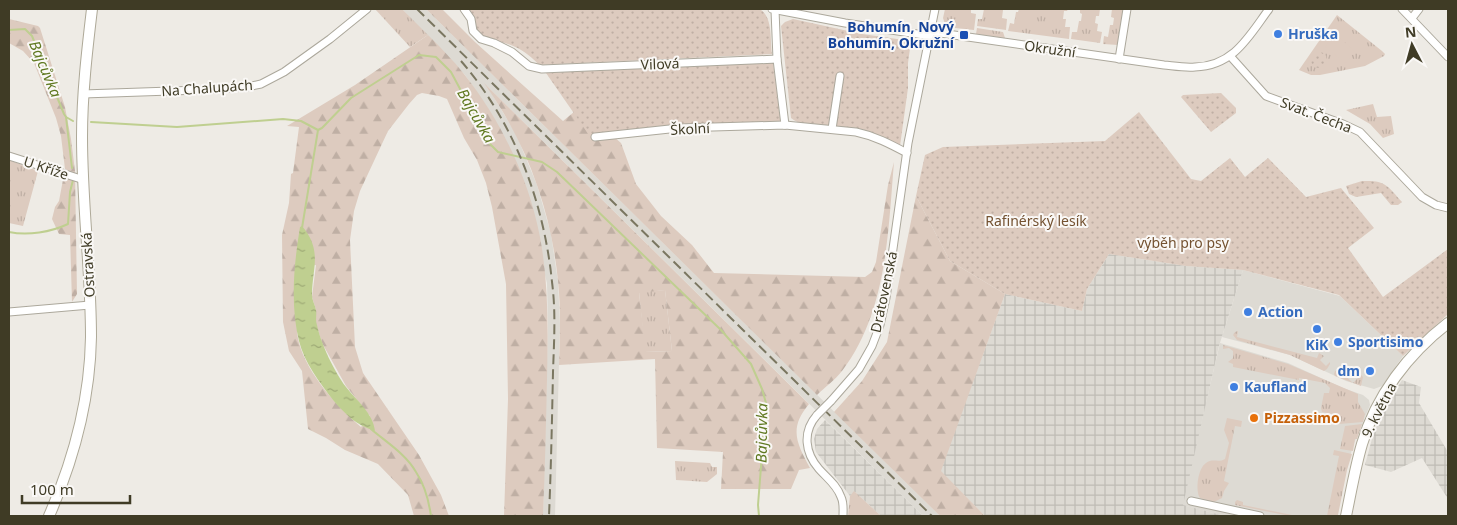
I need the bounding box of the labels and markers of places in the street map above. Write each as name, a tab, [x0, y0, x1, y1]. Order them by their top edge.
place label: Bohumín, Nový Bohumín, Okružní	[828, 17, 955, 52]
place label: Hruška	[1288, 24, 1338, 43]
marker: Hruška	[1272, 28, 1284, 40]
marker: Bohumín, Nový Bohumín, Okružní	[958, 29, 970, 41]
place label: Action	[1258, 302, 1303, 321]
marker: Action	[1242, 306, 1254, 318]
marker: KiK	[1311, 323, 1323, 335]
place label: Sportisimo	[1348, 332, 1424, 351]
place label: KiK	[1306, 335, 1329, 354]
marker: Sportisimo	[1332, 336, 1344, 348]
place label: dm	[1338, 361, 1360, 380]
marker: dm	[1364, 365, 1376, 377]
place label: Kaufland	[1244, 377, 1307, 396]
marker: Kaufland	[1228, 381, 1240, 393]
place label: Pizzassimo	[1264, 408, 1340, 427]
marker: Pizzassimo	[1248, 412, 1260, 424]

